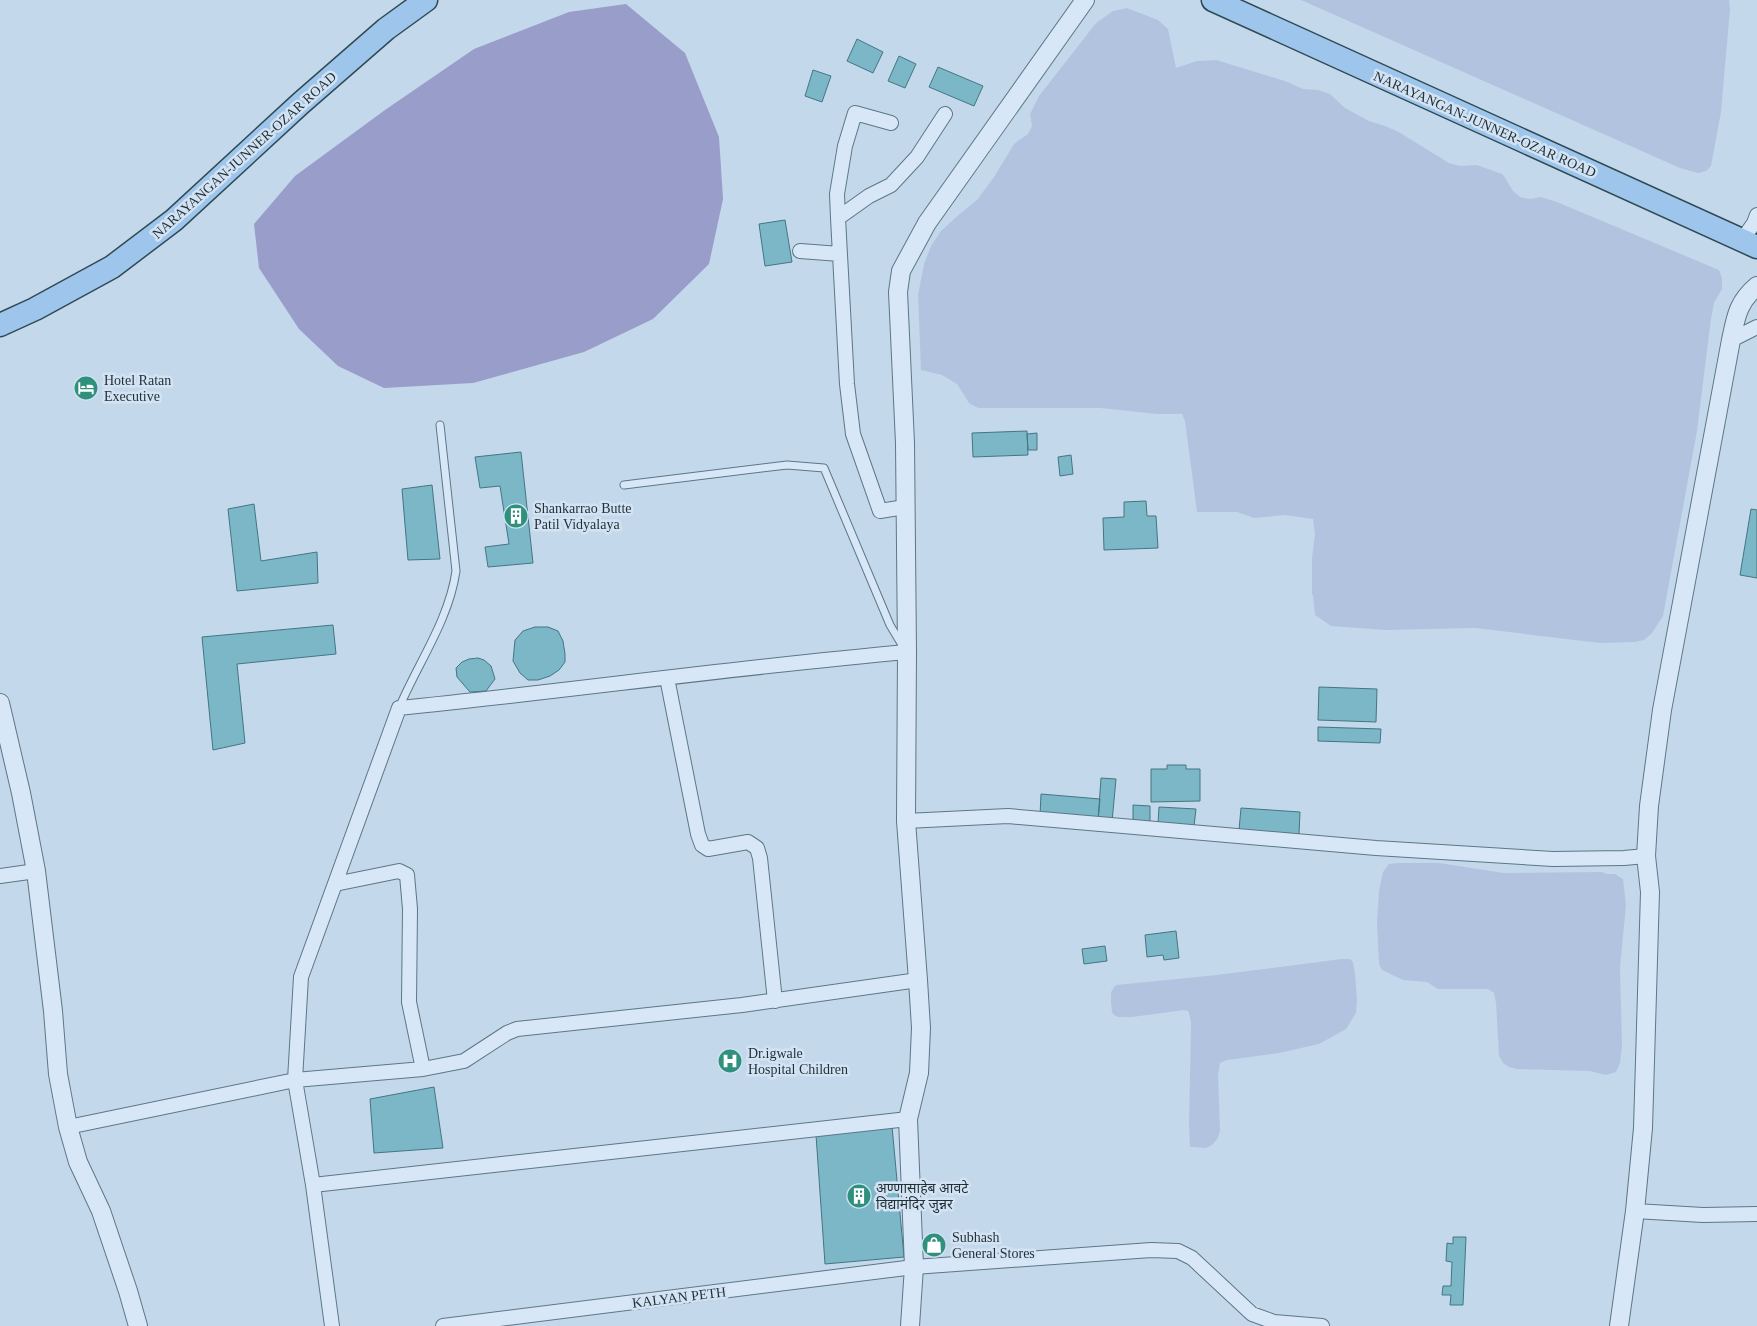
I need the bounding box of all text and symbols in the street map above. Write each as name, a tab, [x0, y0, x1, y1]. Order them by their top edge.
street label: NARAYANGAN-JUNNER-OZAR ROAD	[1371, 68, 1598, 180]
street label: NARAYANGAN-JUNNER-OZAR ROAD	[149, 69, 339, 242]
place label: Hotel Ratan Executive	[104, 373, 171, 404]
hotel icon: Hotel Ratan Executive	[73, 375, 99, 401]
place label: Shankarrao Butte Patil Vidyalaya	[534, 501, 632, 532]
building icon: Shankarrao Butte Patil Vidyalaya	[503, 503, 529, 529]
place label: Dr.igwale Hospital Children	[748, 1046, 848, 1077]
hospital icon: Dr.igwale Hospital Children	[717, 1048, 743, 1074]
place label: अण्णासाहेब आवटे विद्यामंदिर जुन्नर	[876, 1179, 969, 1214]
building icon: अण्णासाहेब आवटे विद्यामंदिर जुन्नर	[846, 1183, 872, 1209]
place label: Subhash General Stores	[952, 1230, 1035, 1261]
shop icon: Subhash General Stores	[921, 1232, 947, 1258]
street label: KALYAN PETH	[631, 1284, 727, 1311]

